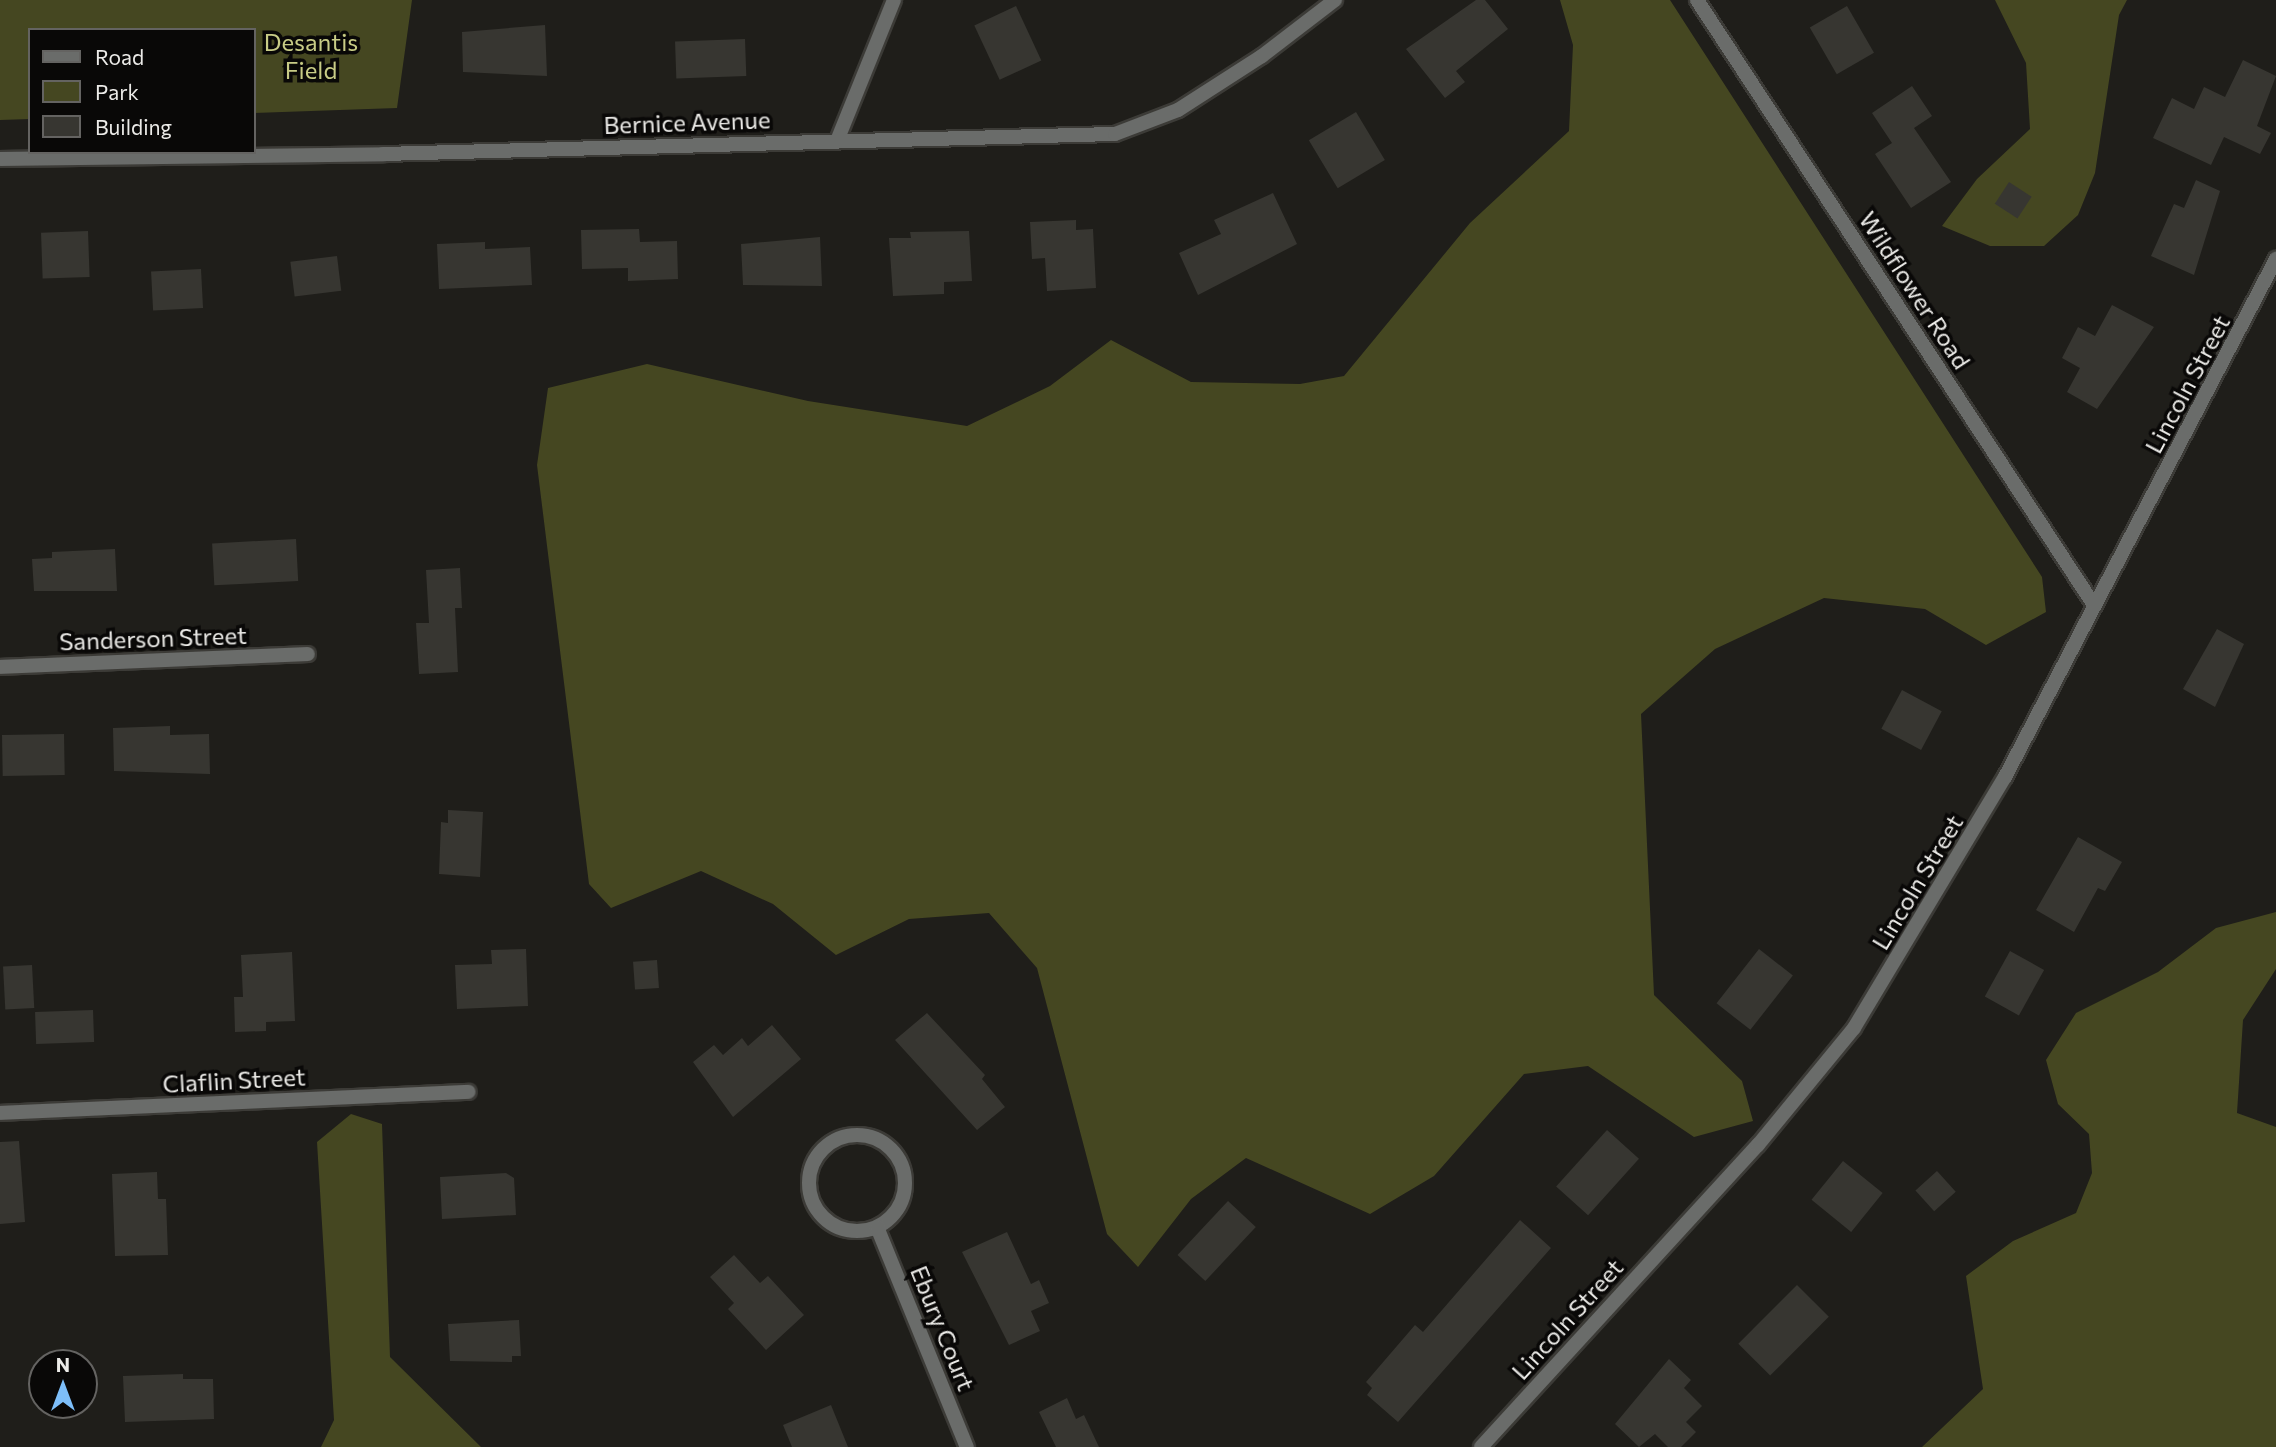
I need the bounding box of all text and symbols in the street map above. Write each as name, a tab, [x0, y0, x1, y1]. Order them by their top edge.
legend	[28, 28, 256, 154]
park label: Desantis Field	[264, 28, 358, 84]
text: Road	[95, 44, 144, 69]
text: Park	[95, 79, 139, 104]
street label: Bernice Avenue	[603, 105, 771, 139]
text: Building	[95, 114, 172, 139]
street label: Wildflower Road	[1853, 206, 1977, 374]
street label: Lincoln Street	[2139, 310, 2235, 458]
street label: Sanderson Street	[59, 620, 247, 656]
street label: Lincoln Street	[1865, 809, 1969, 955]
street label: Claflin Street	[162, 1062, 306, 1098]
street label: Lincoln Street	[1505, 1253, 1629, 1385]
street label: Ebury Court	[905, 1261, 981, 1395]
north arrow	[28, 1349, 98, 1419]
text: N	[56, 1353, 70, 1376]

